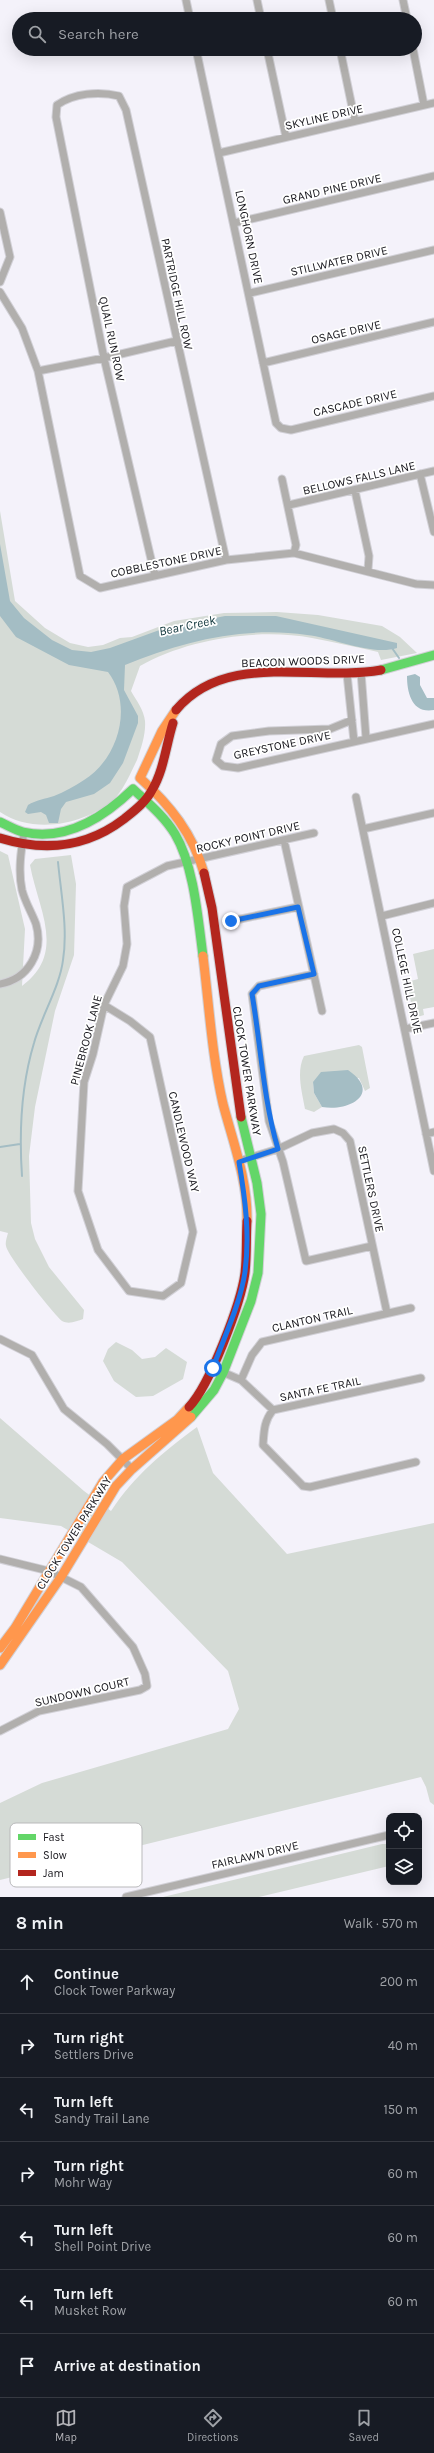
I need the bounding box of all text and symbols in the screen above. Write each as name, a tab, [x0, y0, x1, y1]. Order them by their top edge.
search box	[12, 12, 422, 56]
icon: search	[26, 23, 48, 45]
text: Search here	[58, 25, 139, 43]
street label: SKYLINE DRIVE	[283, 101, 365, 133]
street label: GRAND PINE DRIVE	[281, 171, 383, 207]
street label: LONGHORN DRIVE	[232, 189, 266, 285]
street label: PARTRIDGE HILL ROW	[158, 237, 196, 351]
street label: STILLWATER DRIVE	[289, 243, 389, 279]
street label: QUAIL RUN ROW	[96, 295, 128, 383]
street label: OSAGE DRIVE	[310, 317, 382, 347]
street label: CASCADE DRIVE	[312, 387, 398, 419]
street label: BELLOWS FALLS LANE	[301, 458, 417, 498]
street label: COBBLESTONE DRIVE	[109, 543, 223, 581]
water label: Bear Creek	[157, 612, 217, 639]
street label: BEACON WOODS DRIVE	[241, 652, 365, 670]
street label: GREYSTONE DRIVE	[232, 728, 332, 762]
street label: ROCKY POINT DRIVE	[195, 818, 301, 856]
route end	[222, 912, 240, 930]
street label: COLLEGE HILL DRIVE	[389, 927, 425, 1035]
street label: PINEBROOK LANE	[67, 993, 105, 1087]
street label: CLOCK TOWER PARKWAY	[230, 1005, 264, 1137]
street label: CANDLEWOOD WAY	[166, 1090, 203, 1194]
street label: SETTLERS DRIVE	[355, 1145, 387, 1233]
street label: CLANTON TRAIL	[270, 1303, 354, 1335]
route start	[204, 1359, 222, 1377]
street label: SANTA FE TRAIL	[278, 1373, 362, 1404]
street label: CLOCK TOWER PARKWAY	[33, 1473, 115, 1592]
street label: SUNDOWN COURT	[33, 1674, 131, 1710]
map controls	[386, 1813, 422, 1885]
button: locate	[386, 1813, 422, 1849]
legend	[10, 1823, 142, 1887]
text: Fast	[43, 1831, 64, 1844]
street label: FAIRLAWN DRIVE	[210, 1838, 300, 1872]
text: Slow	[43, 1849, 67, 1862]
button: layers	[386, 1849, 422, 1885]
text: Jam	[43, 1867, 64, 1880]
text: 8 min	[16, 1913, 64, 1933]
text: Walk · 570 m	[344, 1916, 418, 1931]
text: Continue	[54, 1965, 119, 1983]
icon: ahead	[16, 1971, 38, 1993]
text: 200 m	[380, 1974, 418, 1989]
text: Clock Tower Parkway	[54, 1983, 175, 1998]
text: Turn right	[54, 2029, 124, 2047]
icon: right	[16, 2035, 38, 2057]
text: 40 m	[388, 2038, 418, 2053]
text: Settlers Drive	[54, 2047, 134, 2062]
text: Turn left	[54, 2093, 113, 2111]
icon: left	[16, 2099, 38, 2121]
text: 150 m	[383, 2102, 418, 2117]
text: Sandy Trail Lane	[54, 2111, 149, 2126]
text: Turn right	[54, 2157, 124, 2175]
icon: right	[16, 2163, 38, 2185]
text: 60 m	[388, 2166, 418, 2181]
text: Mohr Way	[54, 2175, 112, 2190]
text: Turn left	[54, 2221, 113, 2239]
icon: left	[16, 2227, 38, 2249]
text: 60 m	[388, 2230, 418, 2245]
text: Shell Point Drive	[54, 2239, 151, 2254]
text: Turn left	[54, 2285, 113, 2303]
icon: left	[16, 2291, 38, 2313]
text: 60 m	[388, 2294, 418, 2309]
text: Musket Row	[54, 2303, 126, 2318]
icon: arrive	[16, 2355, 38, 2377]
text: Arrive at destination	[54, 2357, 201, 2375]
tab: Map	[55, 2407, 77, 2444]
tab: Directions	[187, 2407, 239, 2444]
tab: Saved	[349, 2407, 379, 2444]

